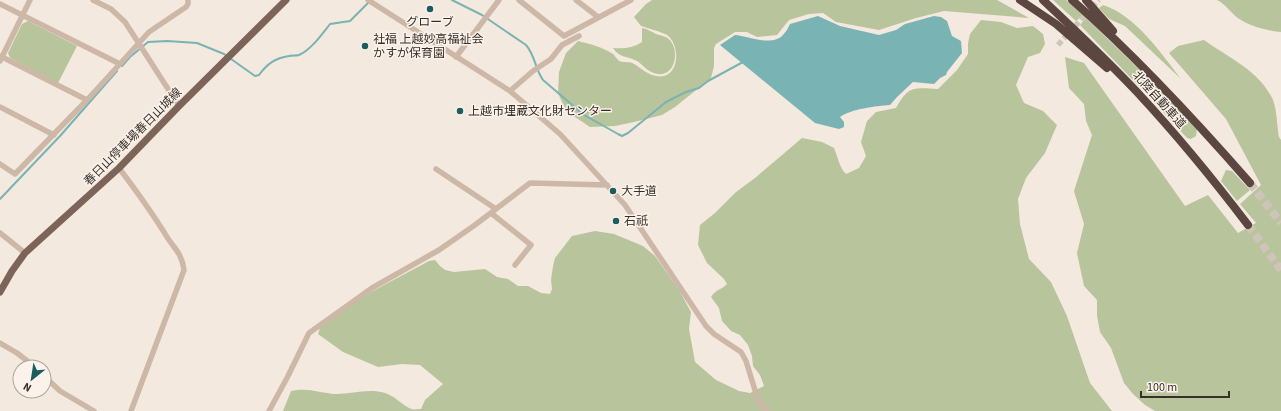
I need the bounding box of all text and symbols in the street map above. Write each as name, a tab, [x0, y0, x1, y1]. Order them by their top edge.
marker: グローブ	[425, 4, 435, 14]
place label: グローブ	[406, 14, 454, 31]
place label: 社福 上越妙高福祉会 かすが保育園	[373, 31, 483, 62]
marker: 社福 上越妙高福祉会 かすが保育園	[360, 41, 370, 51]
street label: 北陸自動車道	[1129, 68, 1189, 132]
street label: 春日山停車場春日山城線	[80, 84, 186, 190]
place label: 上越市埋蔵文化財センター	[468, 103, 612, 120]
marker: 上越市埋蔵文化財センター	[455, 106, 465, 116]
place label: 大手道	[621, 183, 657, 200]
marker: 大手道	[608, 186, 618, 196]
place label: 石祇	[624, 213, 649, 230]
marker: 石祇	[611, 216, 621, 226]
north arrow	[12, 359, 52, 399]
scale bar	[1141, 373, 1229, 399]
text: N	[20, 379, 34, 396]
text: 100 m	[1147, 379, 1177, 396]

